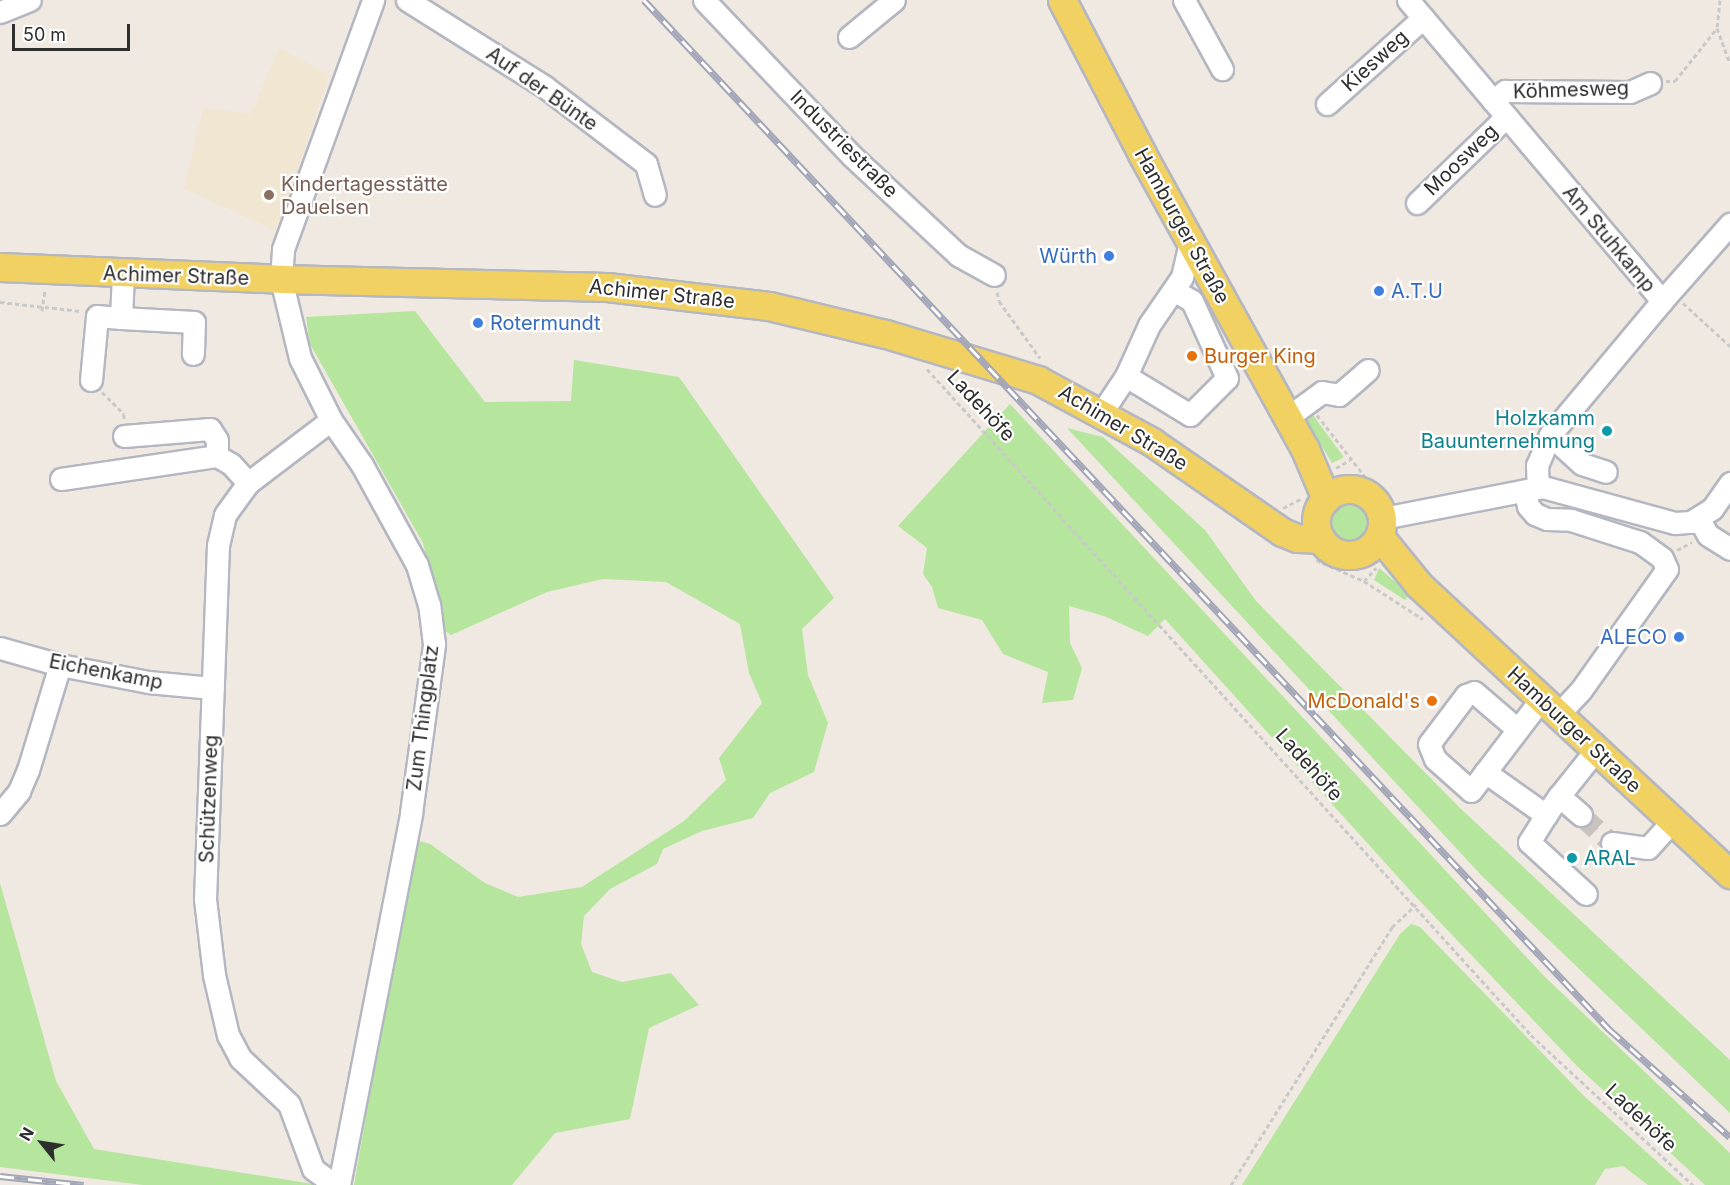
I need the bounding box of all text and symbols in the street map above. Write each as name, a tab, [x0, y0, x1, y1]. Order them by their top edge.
scale bar	[15, 12, 134, 50]
text: 50 m	[23, 24, 66, 45]
street label: Kiesweg	[1337, 25, 1413, 97]
street label: Auf der Bünte	[482, 42, 602, 136]
street label: Köhmesweg	[1513, 76, 1629, 104]
street label: Industriestraße	[785, 85, 903, 203]
street label: Moosweg	[1419, 119, 1503, 201]
street label: Hamburger Straße	[1129, 144, 1235, 308]
place label: Kindertagesstätte Dauelsen	[281, 172, 448, 219]
street label: Am Stuhkamp	[1557, 181, 1661, 297]
marker: Kindertagesstätte Dauelsen	[262, 188, 276, 202]
place label: Würth	[1039, 244, 1097, 268]
marker: Würth	[1102, 249, 1116, 263]
street label: Achimer Straße	[102, 261, 250, 291]
street label: Achimer Straße	[588, 274, 736, 314]
place label: A.T.U	[1391, 279, 1443, 303]
marker: A.T.U	[1372, 284, 1386, 298]
place label: Rotermundt	[490, 311, 601, 335]
marker: Rotermundt	[471, 316, 485, 330]
place label: Burger King	[1204, 344, 1316, 368]
marker: Burger King	[1185, 349, 1199, 363]
street label: Ladehöfe	[942, 365, 1020, 447]
street label: Achimer Straße	[1054, 380, 1192, 476]
place label: Holzkamm Bauunternehmung	[1421, 407, 1595, 454]
marker: Holzkamm Bauunternehmung	[1600, 424, 1614, 438]
place label: ALECO	[1600, 625, 1667, 649]
marker: ALECO	[1672, 630, 1686, 644]
street label: Zum Thingplatz	[402, 644, 444, 792]
street label: Eichenkamp	[47, 649, 165, 695]
street label: Hamburger Straße	[1502, 662, 1646, 798]
place label: McDonald's	[1307, 689, 1420, 713]
marker: McDonald's	[1425, 694, 1439, 708]
street label: Ladehöfe	[1270, 724, 1348, 806]
street label: Schützenweg	[195, 734, 223, 864]
place label: ARAL	[1584, 846, 1636, 870]
marker: ARAL	[1565, 851, 1579, 865]
street label: Ladehöfe	[1600, 1079, 1682, 1157]
north arrow	[12, 1113, 72, 1173]
text: N	[15, 1124, 38, 1144]

